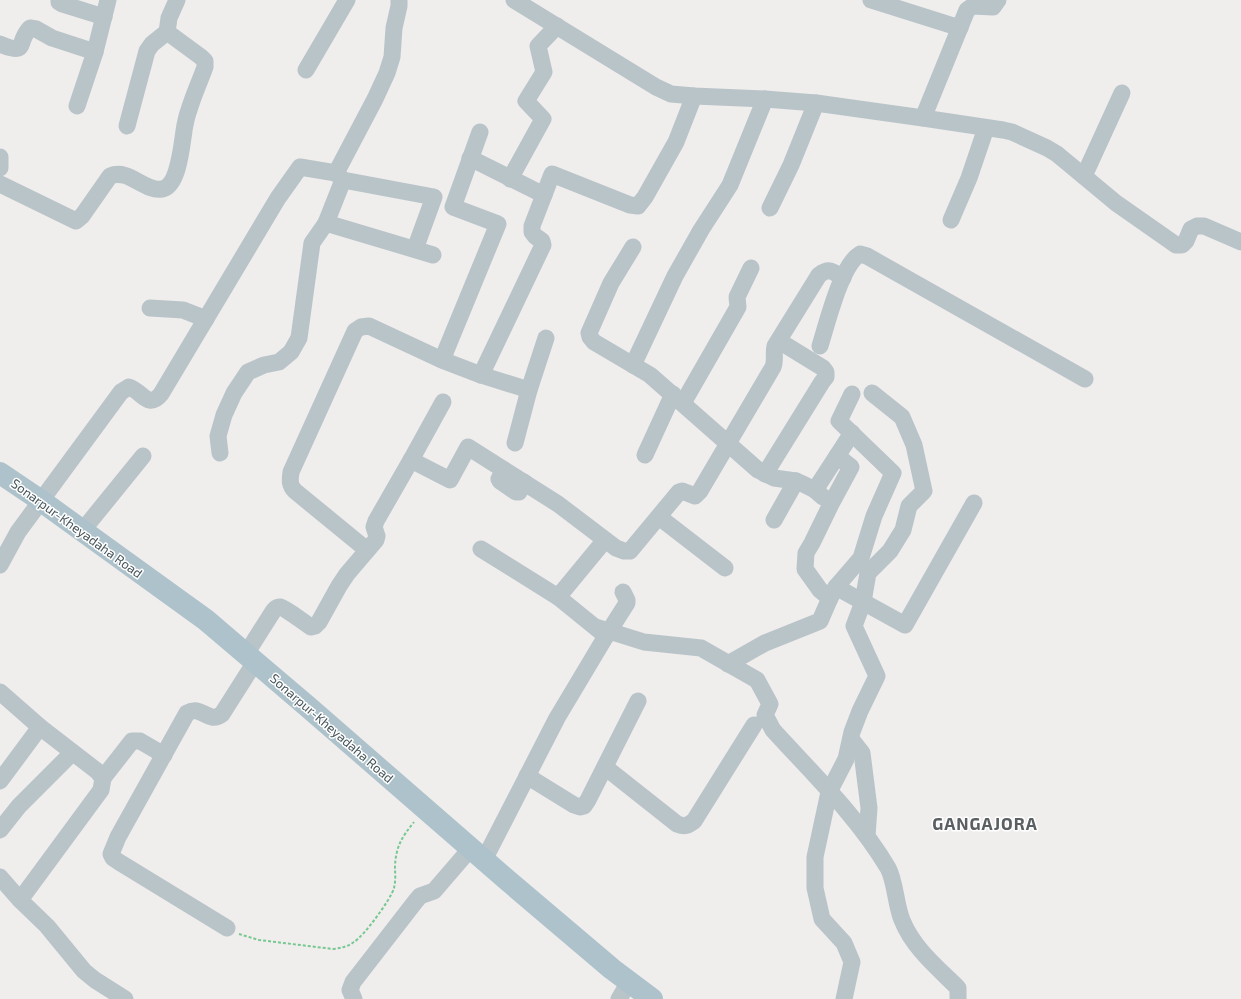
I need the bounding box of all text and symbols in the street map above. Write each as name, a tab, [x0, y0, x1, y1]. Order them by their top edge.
street label: Sonarpur-Kheyadaha Road	[8, 475, 146, 581]
street label: Sonarpur-Kheyadaha Road	[267, 670, 397, 786]
district label: GANGAJORA	[932, 813, 1038, 833]

